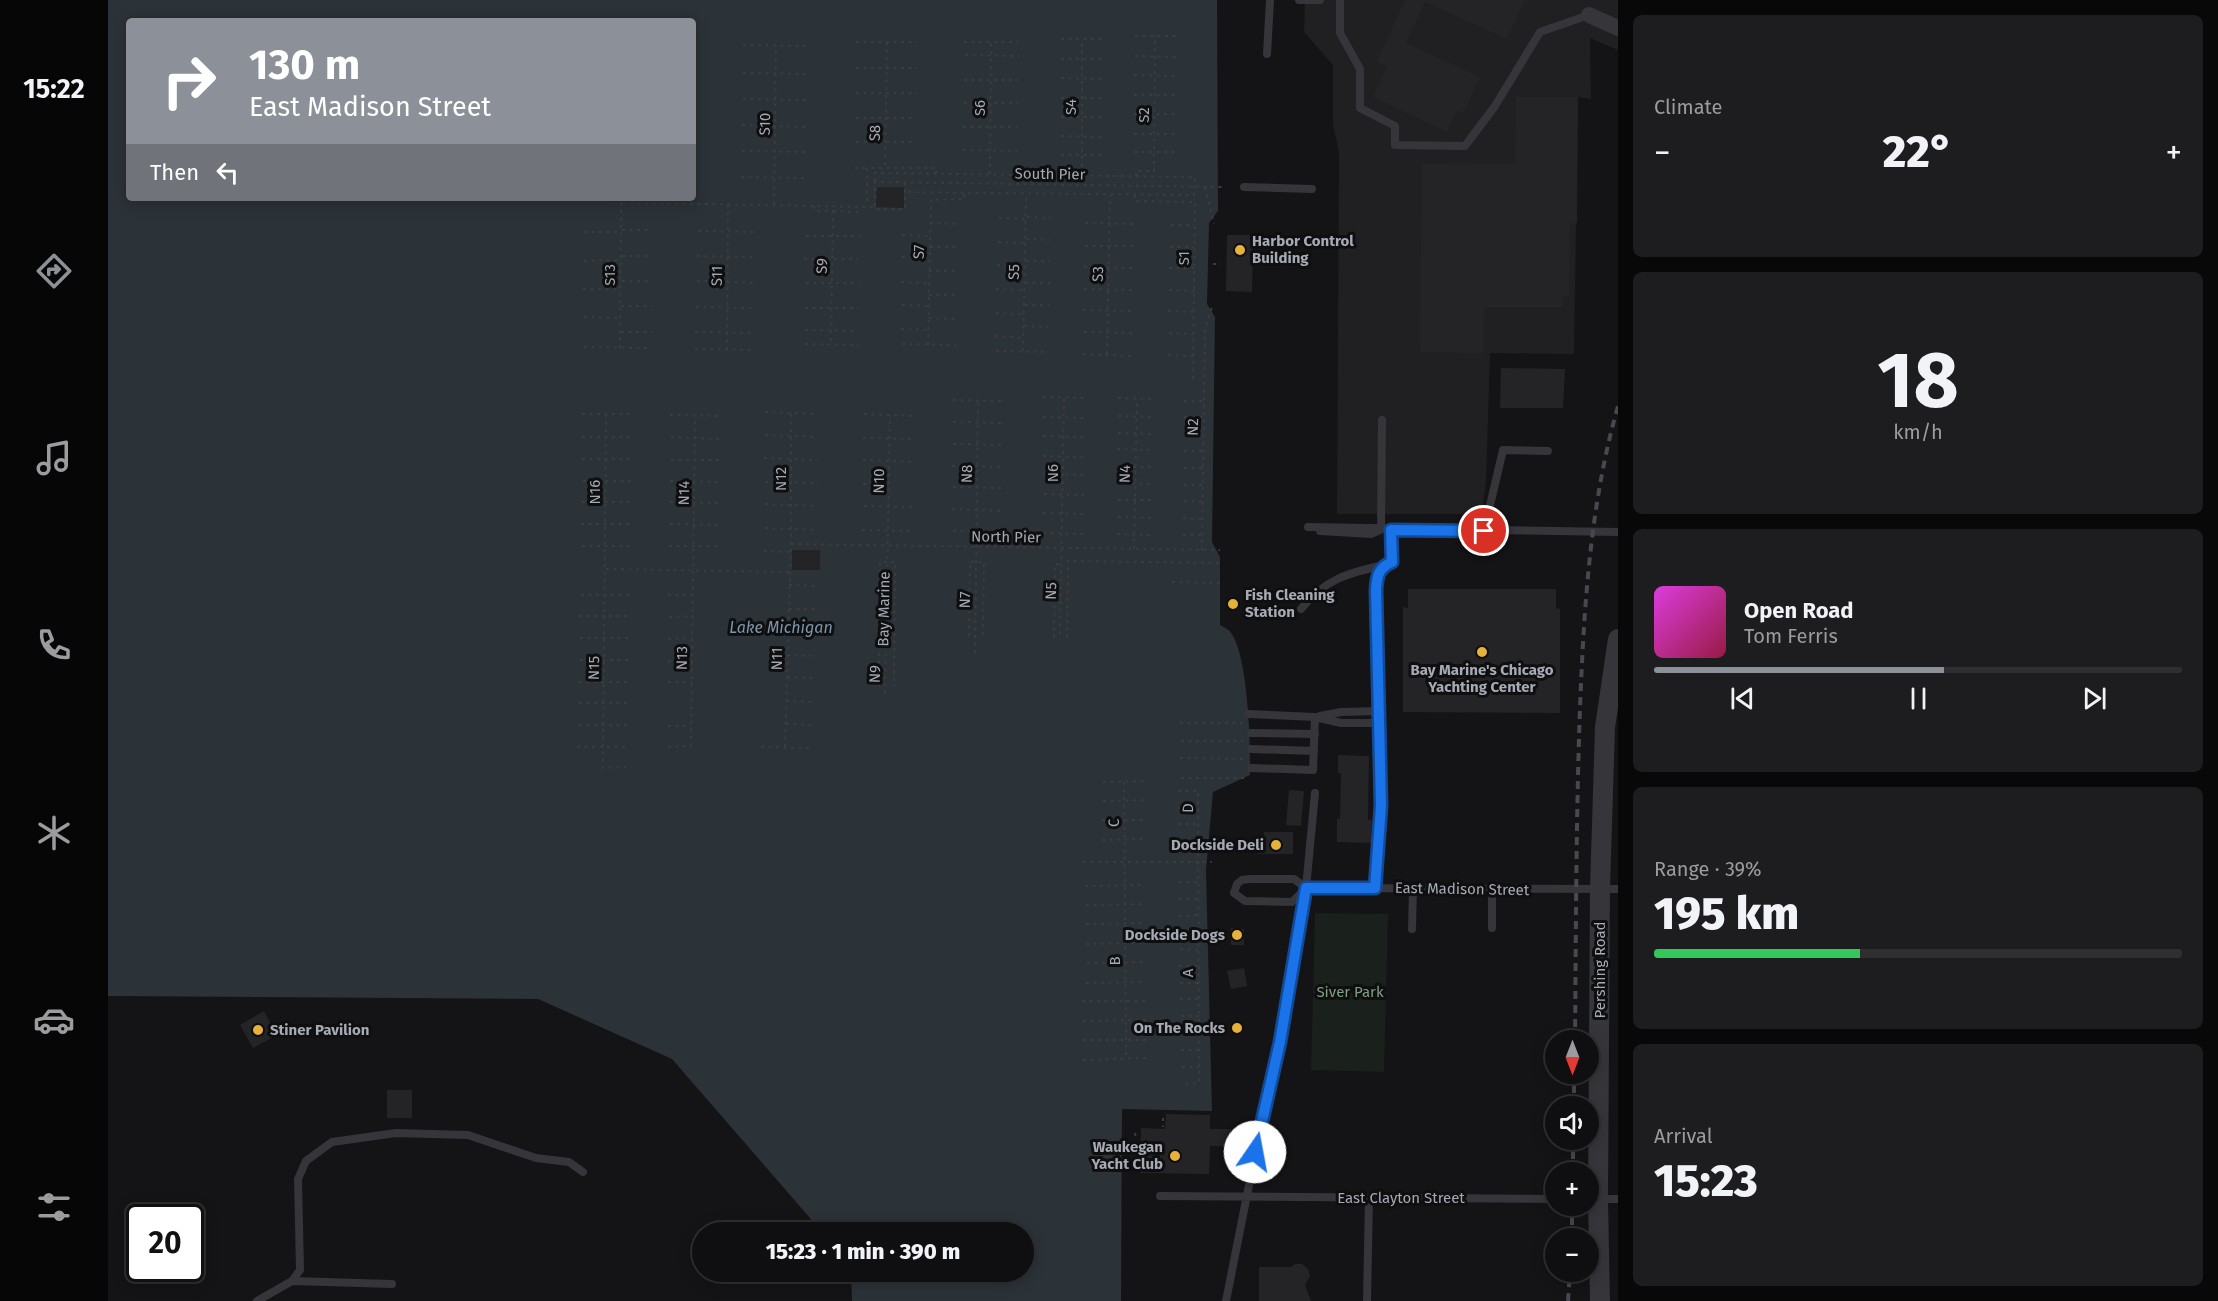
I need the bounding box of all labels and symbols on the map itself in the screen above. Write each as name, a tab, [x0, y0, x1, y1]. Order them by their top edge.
street label: S4	[1062, 99, 1080, 115]
street label: S6	[971, 100, 989, 116]
street label: S2	[1135, 107, 1153, 123]
street label: S10	[756, 113, 774, 135]
street label: S8	[866, 125, 884, 141]
street label: South Pier	[1014, 164, 1086, 184]
place label: Harbor Control Building	[1252, 232, 1354, 267]
marker: Harbor Control Building	[1233, 243, 1247, 257]
street label: S7	[910, 244, 928, 259]
street label: S1	[1175, 251, 1193, 265]
street label: S9	[813, 258, 831, 274]
street label: S13	[601, 264, 619, 286]
street label: S5	[1005, 264, 1023, 280]
street label: S11	[708, 266, 726, 286]
street label: S3	[1089, 266, 1107, 282]
street label: N2	[1184, 418, 1202, 436]
street label: N6	[1044, 464, 1062, 482]
street label: N8	[958, 465, 976, 483]
street label: N4	[1116, 465, 1134, 483]
street label: N12	[772, 467, 790, 491]
street label: N10	[870, 468, 888, 494]
street label: N16	[586, 480, 604, 504]
street label: N14	[675, 480, 693, 506]
pin	[1458, 505, 1509, 556]
street label: North Pier	[971, 527, 1041, 547]
street label: Bay Marine	[874, 571, 894, 647]
street label: N5	[1042, 582, 1060, 600]
place label: Fish Cleaning Station	[1245, 586, 1335, 621]
street label: N7	[956, 591, 974, 609]
marker: Fish Cleaning Station	[1226, 597, 1240, 611]
water label: Lake Michigan	[729, 618, 833, 637]
marker: Bay Marine's Chicago Yachting Center	[1475, 645, 1489, 659]
street label: N13	[673, 646, 691, 670]
street label: N11	[768, 647, 786, 671]
street label: N15	[585, 656, 603, 680]
place label: Bay Marine's Chicago Yachting Center	[1411, 661, 1554, 696]
street label: N9	[866, 665, 884, 683]
street label: D	[1179, 803, 1197, 813]
street label: C	[1105, 818, 1123, 827]
place label: Dockside Deli	[1171, 836, 1264, 854]
marker: Dockside Deli	[1269, 838, 1283, 852]
street label: East Madison Street	[1395, 879, 1530, 899]
street label: Pershing Road	[1591, 921, 1609, 1019]
place label: Dockside Dogs	[1125, 926, 1225, 944]
marker: Dockside Dogs	[1230, 928, 1244, 942]
street label: B	[1106, 956, 1124, 966]
street label: A	[1179, 968, 1197, 977]
park label: Siver Park	[1316, 983, 1384, 1001]
place label: On The Rocks	[1133, 1019, 1225, 1037]
place label: Stiner Pavilion	[270, 1021, 369, 1039]
marker: On The Rocks	[1230, 1021, 1244, 1035]
marker: Stiner Pavilion	[251, 1023, 265, 1037]
north arrow	[1545, 1030, 1599, 1084]
position arrow	[1223, 1120, 1287, 1184]
place label: Waukegan Yacht Club	[1091, 1138, 1163, 1173]
marker: Waukegan Yacht Club	[1168, 1149, 1182, 1163]
street label: East Clayton Street	[1337, 1189, 1465, 1207]
speed limit sign: 20	[126, 1204, 204, 1282]

